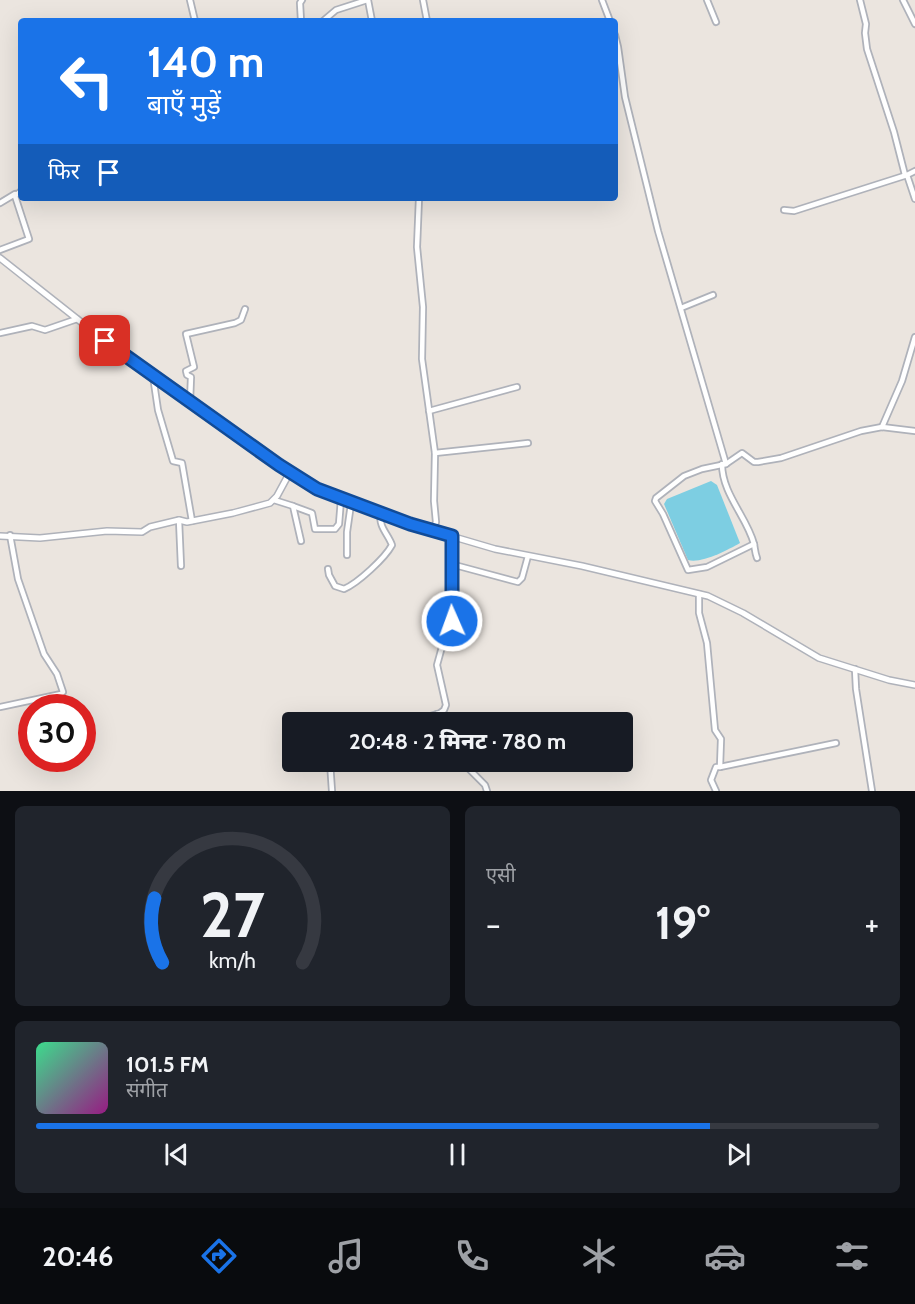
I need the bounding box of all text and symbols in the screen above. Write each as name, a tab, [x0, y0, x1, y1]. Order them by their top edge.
text: 140 m	[147, 36, 264, 88]
icon: left	[48, 42, 126, 120]
text: बाएँ मुड़ें	[147, 88, 221, 121]
icon: arrive	[92, 156, 125, 189]
text: फिर	[48, 158, 80, 185]
pin	[79, 315, 130, 366]
icon: arrive	[88, 324, 121, 357]
position arrow	[420, 589, 484, 653]
speed limit sign: 30	[18, 694, 96, 772]
text: 20:48 · 2 मिनट · 780 m	[349, 728, 566, 755]
text: एसी	[486, 863, 516, 887]
text: 27	[200, 877, 265, 953]
text: 19°	[655, 896, 710, 950]
text: −	[486, 904, 501, 944]
text: +	[864, 904, 879, 944]
text: km/h	[209, 947, 256, 973]
text: 101.5 FM	[126, 1051, 209, 1078]
text: संगीत	[126, 1078, 167, 1102]
icon: previous	[160, 1138, 193, 1171]
icon: pause	[441, 1138, 474, 1171]
icon: next	[722, 1138, 755, 1171]
icon: directions	[198, 1235, 240, 1277]
icon: music	[325, 1235, 367, 1277]
icon: phone	[451, 1235, 493, 1277]
icon: climate	[578, 1235, 620, 1277]
icon: car	[704, 1235, 746, 1277]
icon: filters	[831, 1235, 873, 1277]
text: 20:46	[42, 1240, 114, 1273]

